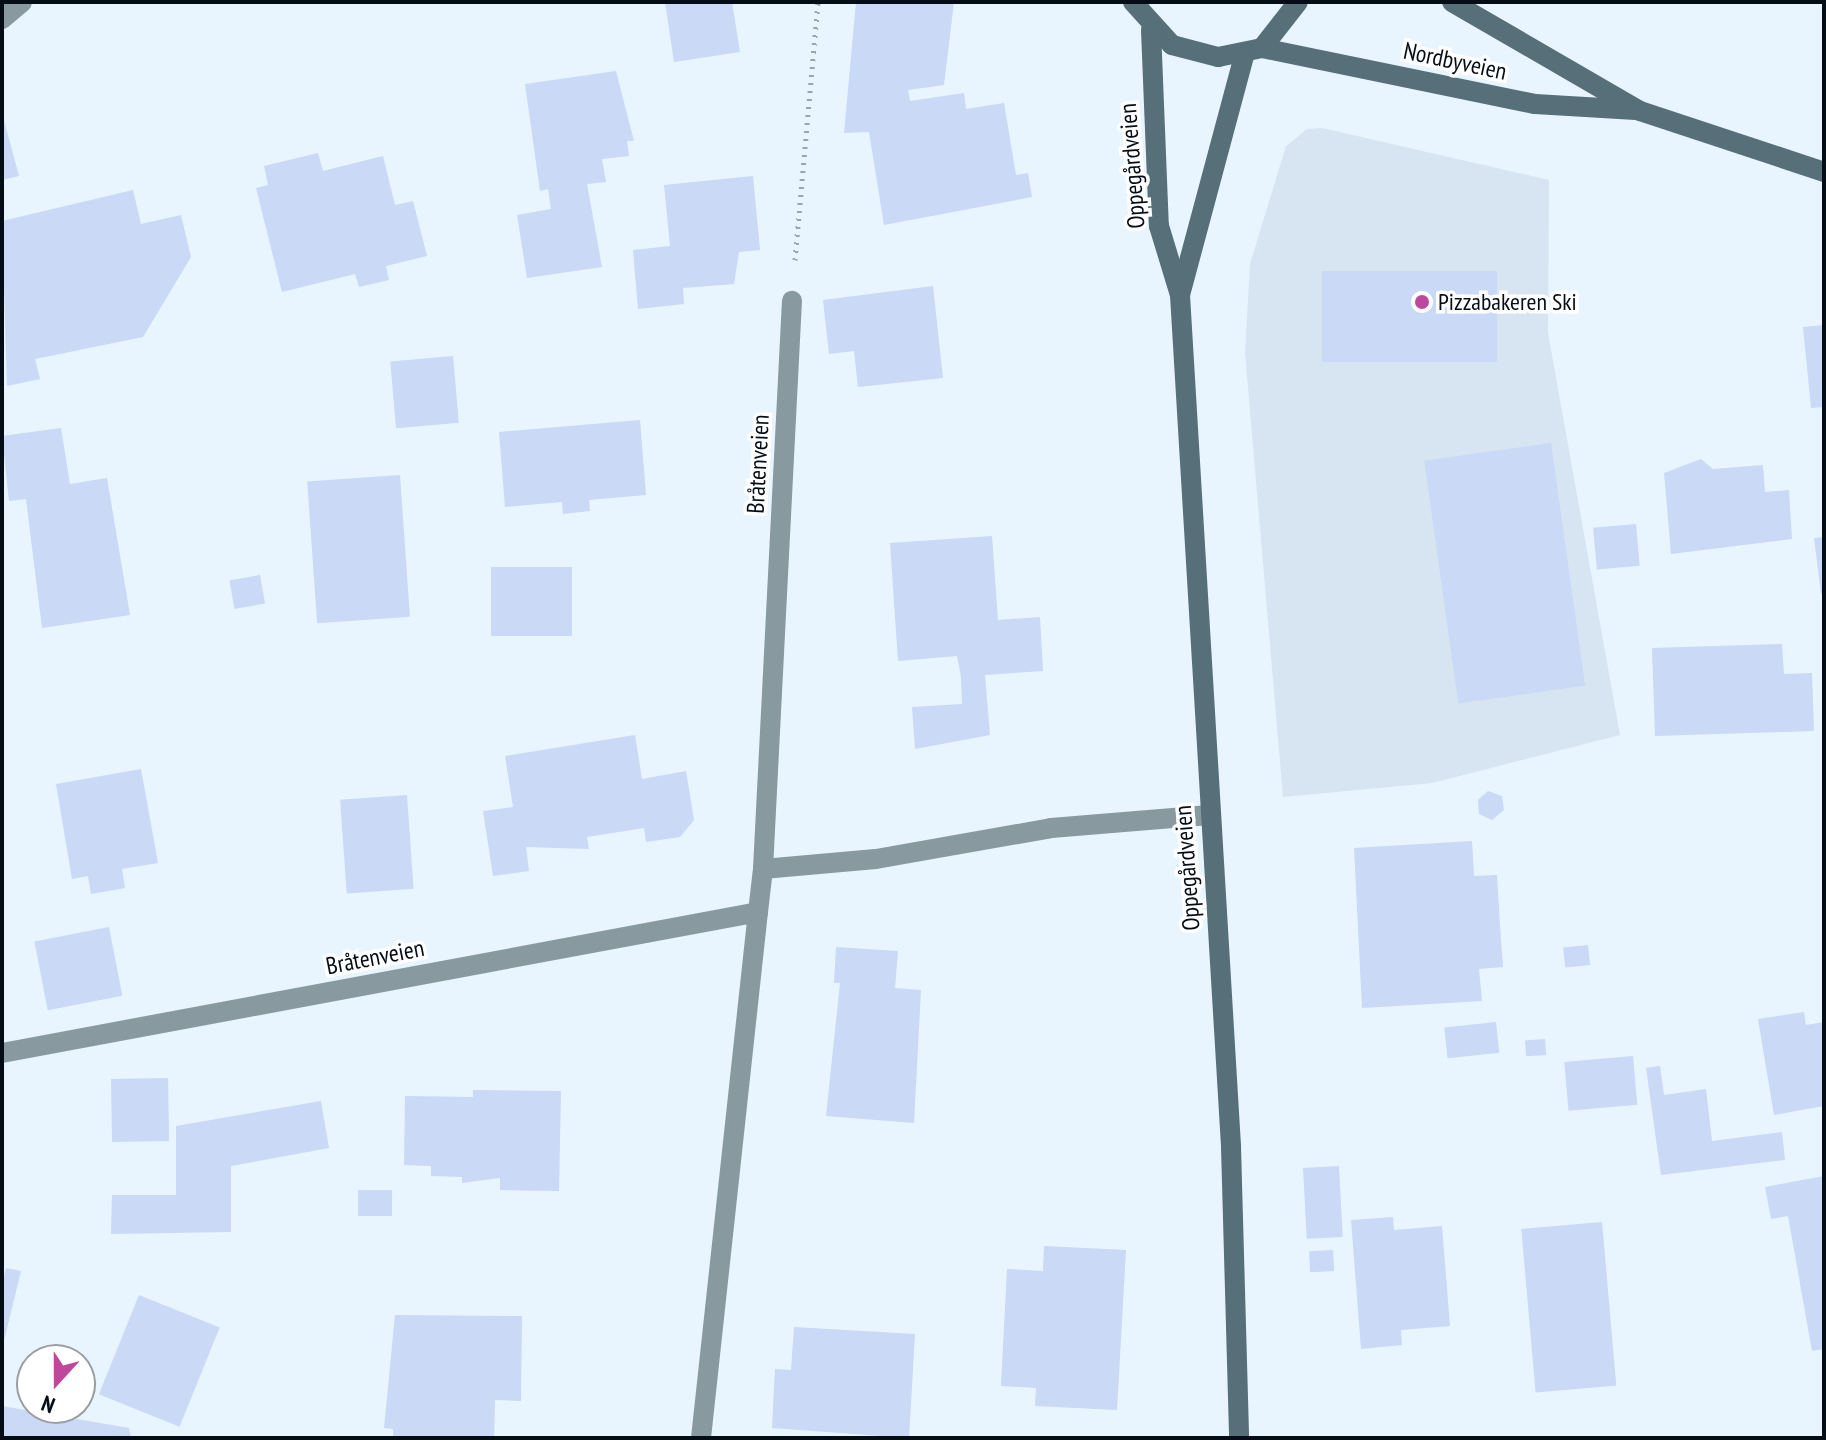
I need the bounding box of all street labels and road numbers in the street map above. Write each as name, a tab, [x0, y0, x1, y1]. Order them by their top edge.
street label: Nordbyveien	[1401, 36, 1509, 86]
street label: Oppegårdveien	[1113, 102, 1151, 230]
street label: Bråtenveien	[741, 414, 775, 514]
street label: Oppegårdveien	[1168, 804, 1206, 932]
street label: Bråtenveien	[324, 933, 426, 981]

